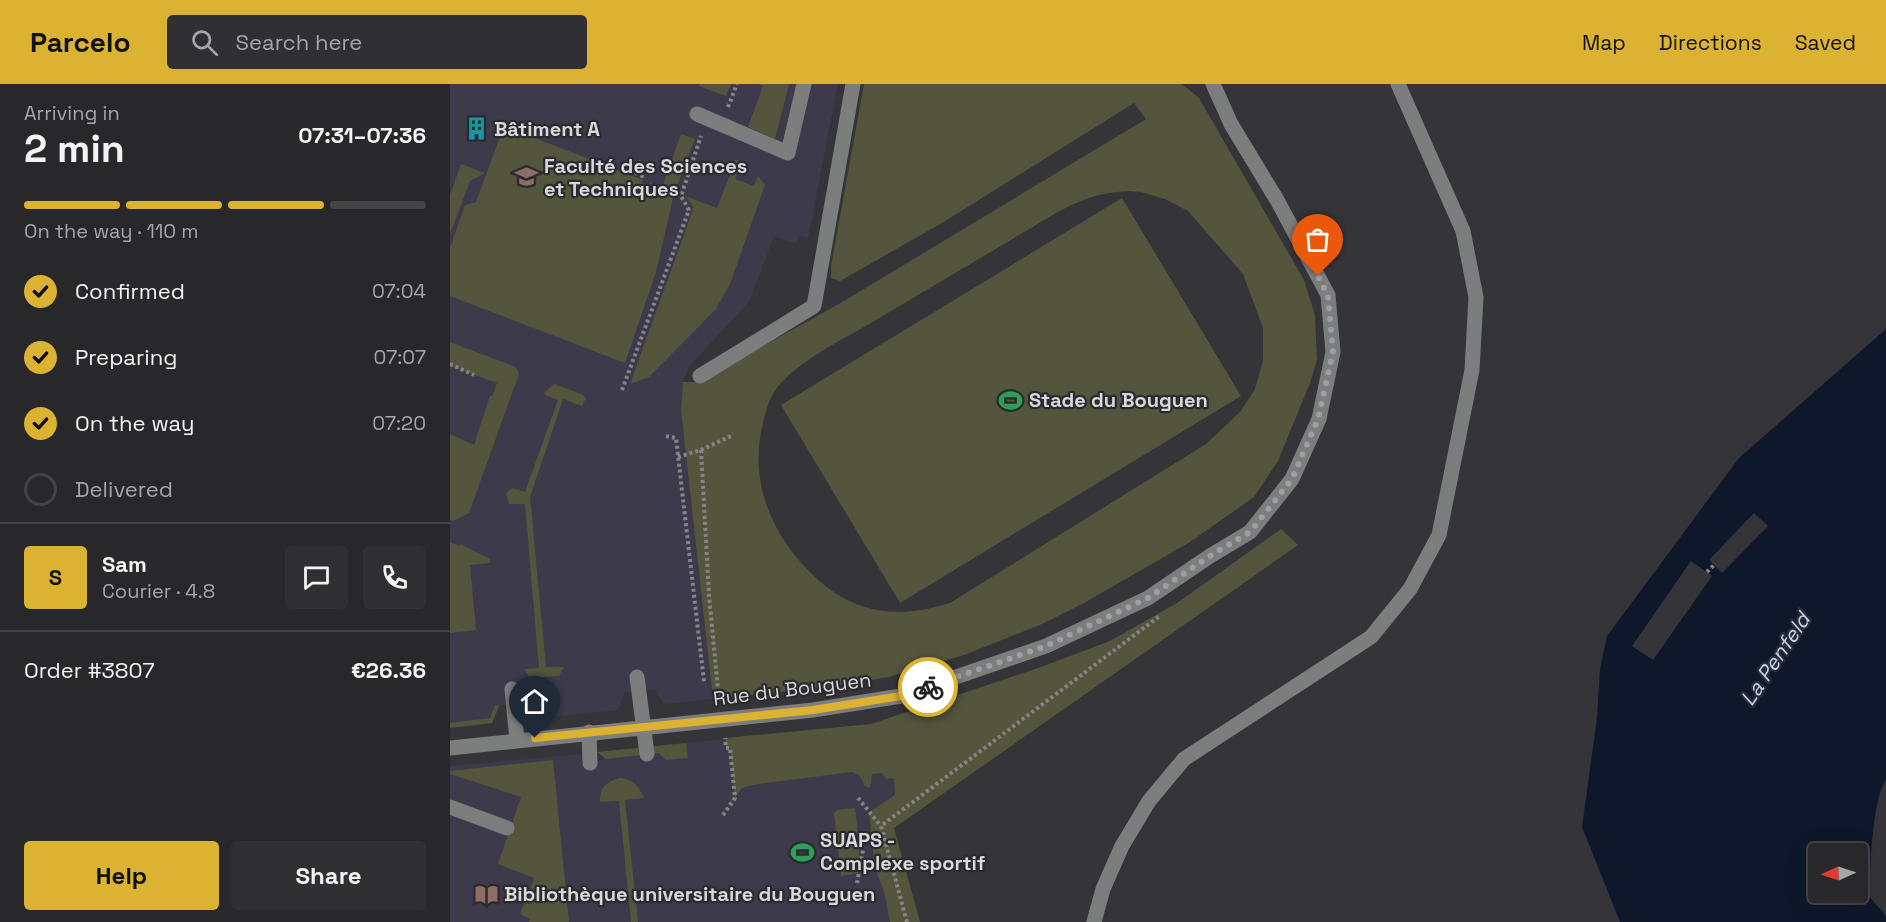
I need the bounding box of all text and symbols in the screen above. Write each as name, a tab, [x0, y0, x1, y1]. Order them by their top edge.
search box	[167, 15, 587, 69]
text: Parcelo	[30, 24, 131, 60]
icon: search	[188, 26, 221, 59]
text: Search here	[236, 28, 362, 56]
text: Map	[1582, 29, 1626, 56]
text: Directions	[1659, 29, 1762, 56]
text: Saved	[1795, 29, 1856, 56]
text: Arriving in	[24, 100, 120, 126]
building icon: Bâtiment A	[463, 116, 489, 142]
place label: Bâtiment A	[494, 116, 600, 142]
text: 07:31–07:36	[298, 121, 426, 149]
text: 2 min	[24, 124, 125, 173]
place label: Faculté des Sciences et Techniques	[544, 153, 747, 202]
school or university icon: Faculté des Sciences et Techniques	[513, 164, 539, 190]
pin	[1292, 214, 1343, 276]
text: On the way · 110 m	[24, 218, 198, 244]
icon: bag	[1301, 223, 1334, 256]
icon: check	[24, 275, 57, 308]
text: Confirmed	[75, 277, 185, 305]
text: 07:04	[372, 278, 426, 304]
icon: check	[24, 341, 57, 374]
text: Preparing	[75, 343, 177, 371]
text: 07:07	[373, 344, 426, 370]
sports icon: Stade du Bouguen	[998, 387, 1024, 413]
place label: Stade du Bouguen	[1029, 387, 1208, 413]
icon: check	[24, 407, 57, 440]
text: On the way	[75, 409, 194, 437]
text: 07:20	[372, 410, 426, 436]
text: Delivered	[75, 475, 173, 503]
button: chat	[285, 546, 348, 609]
button: phone	[363, 546, 426, 609]
text: Sam	[102, 550, 147, 578]
text: S	[49, 563, 62, 591]
text: Courier · 4.8	[102, 578, 215, 604]
water label: La Penfeld	[1734, 605, 1817, 711]
text: Order #3807	[24, 656, 155, 684]
text: €26.36	[351, 656, 426, 684]
courier	[898, 657, 958, 717]
street label: Rue du Bouguen	[711, 666, 873, 712]
icon: bike	[912, 671, 945, 704]
pin	[509, 676, 560, 738]
icon: home	[518, 685, 551, 718]
place label: SUAPS - Complexe sportif	[820, 827, 986, 876]
sports icon: SUAPS - Complexe sportif	[789, 839, 815, 865]
button: Help	[24, 841, 219, 910]
button: Share	[231, 841, 426, 910]
north arrow	[1808, 843, 1868, 903]
map controls	[1808, 843, 1868, 903]
library icon: Bibliothèque universitaire du Bouguen	[473, 881, 499, 907]
place label: Bibliothèque universitaire du Bouguen	[504, 881, 875, 907]

